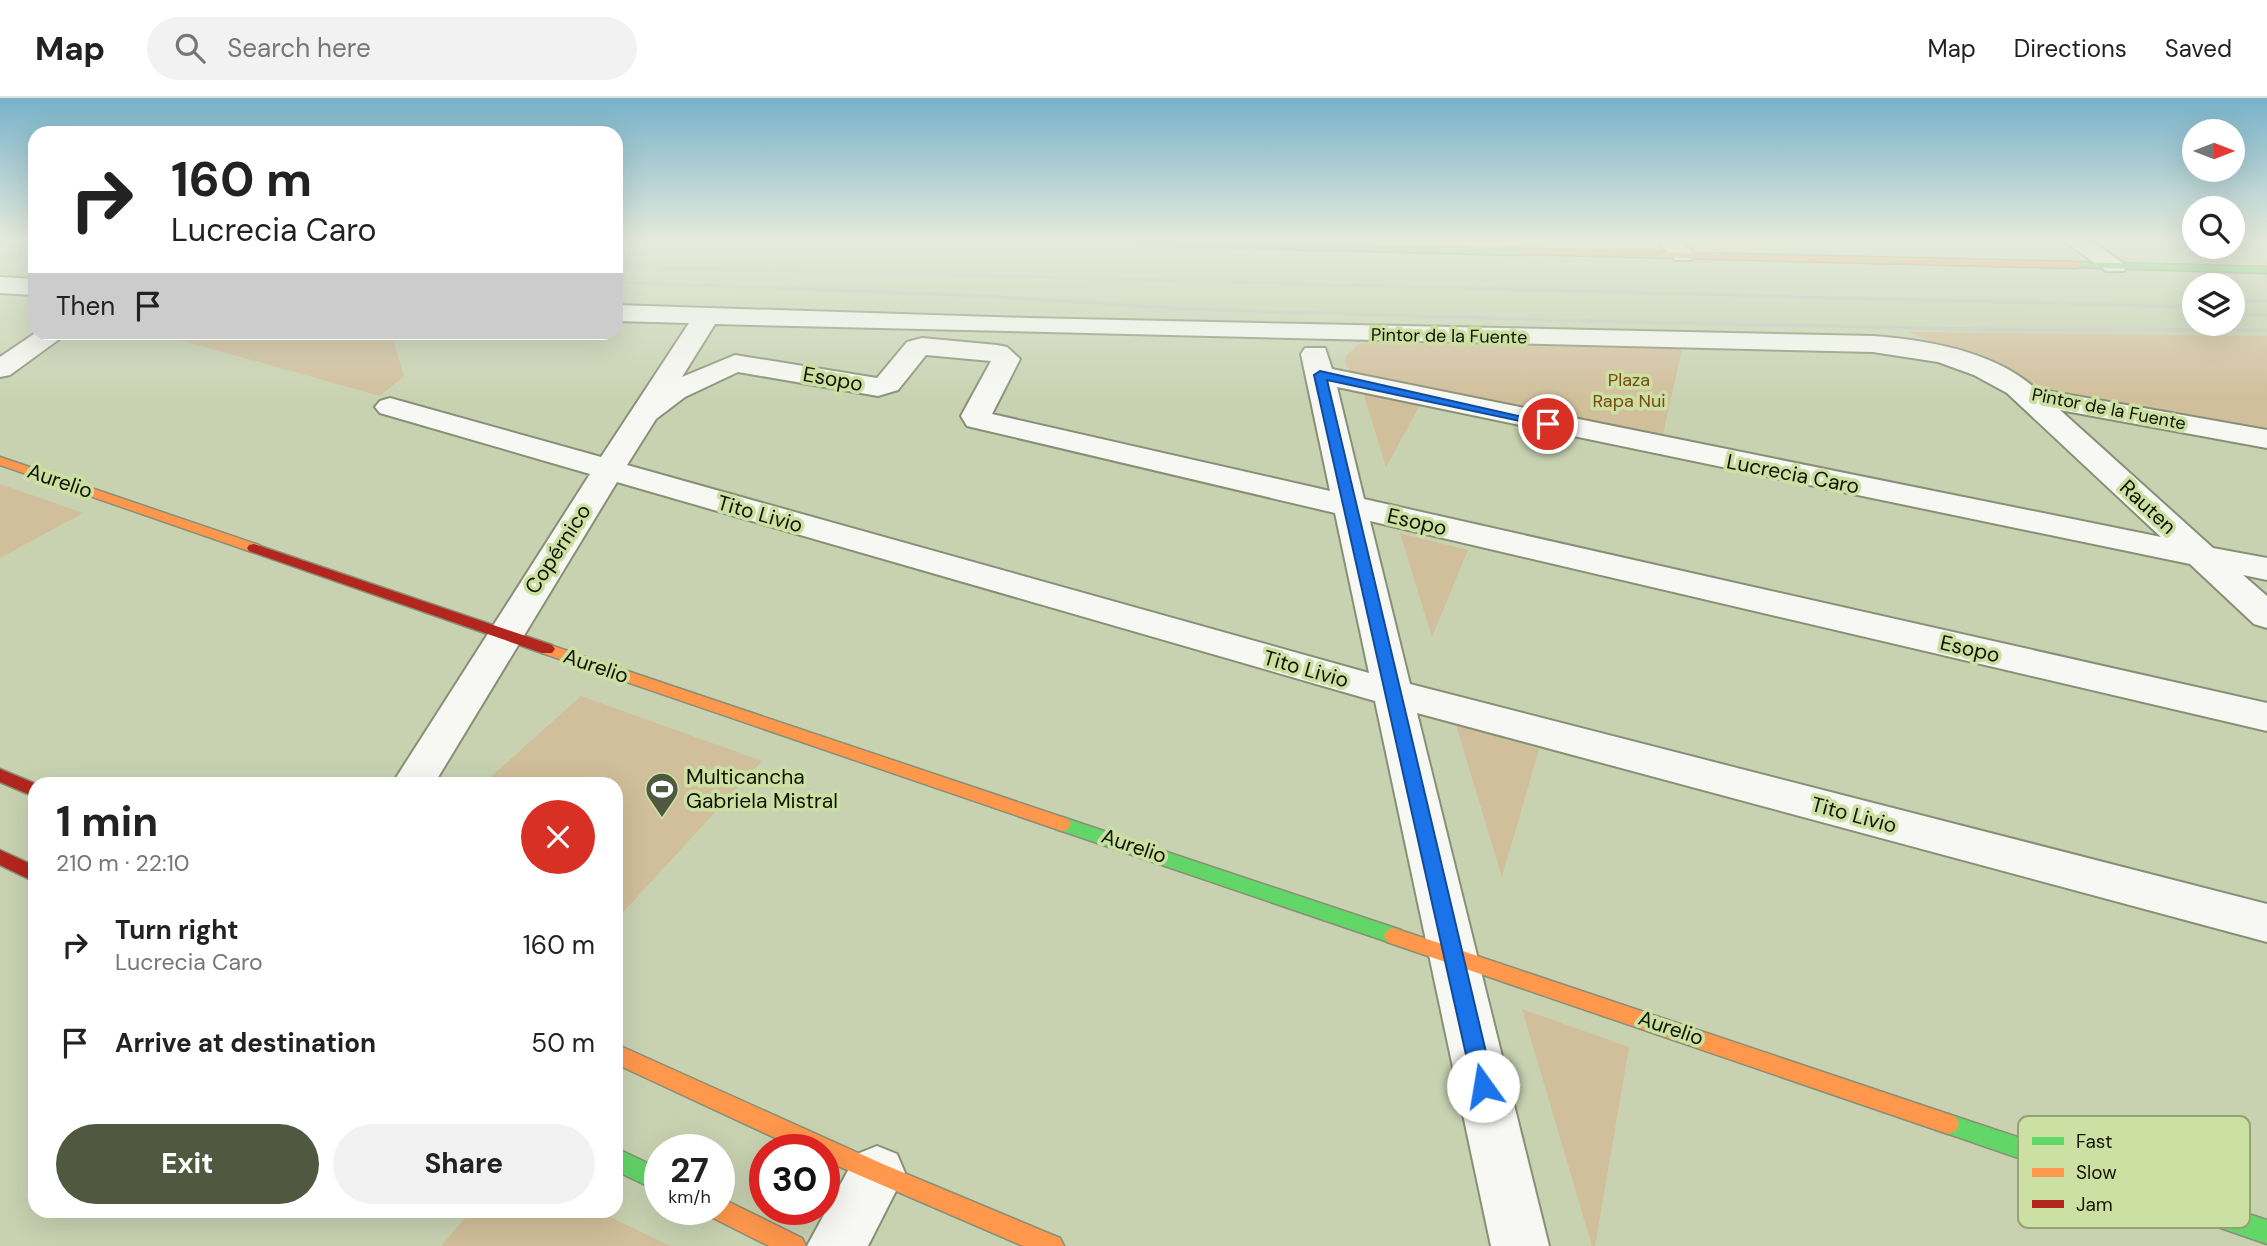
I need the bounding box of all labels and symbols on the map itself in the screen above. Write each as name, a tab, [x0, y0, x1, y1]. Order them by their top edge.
north arrow	[2182, 119, 2245, 182]
street label: Pintor de la Fuente	[1371, 323, 1527, 349]
street label: Esopo	[801, 360, 865, 398]
park label: Plaza Rapa Nui	[1592, 368, 1666, 413]
street label: Pintor de la Fuente	[2030, 382, 2188, 436]
pin	[1518, 394, 1578, 454]
street label: Lucrecia Caro	[1724, 447, 1862, 501]
street label: Aurelio	[24, 457, 96, 505]
street label: Rauten	[2114, 474, 2182, 540]
street label: Tito Livio	[714, 488, 806, 540]
street label: Copérnico	[519, 499, 597, 599]
street label: Esopo	[1384, 502, 1450, 542]
street label: Esopo	[1937, 629, 2003, 669]
street label: Aurelio	[560, 642, 632, 690]
street label: Tito Livio	[1260, 643, 1352, 695]
place label: Multicancha Gabriela Mistral	[686, 763, 838, 815]
sports icon: Multicancha Gabriela Mistral	[643, 770, 681, 819]
street label: Tito Livio	[1808, 790, 1900, 840]
street label: Aurelio	[1098, 822, 1170, 870]
street label: Aurelio	[1635, 1004, 1707, 1052]
position arrow	[1446, 1049, 1520, 1123]
legend	[2018, 1116, 2250, 1228]
text: Fast	[2076, 1129, 2112, 1154]
speed limit sign: 30	[749, 1134, 840, 1225]
text: Slow	[2076, 1160, 2117, 1185]
text: Jam	[2076, 1192, 2113, 1217]

